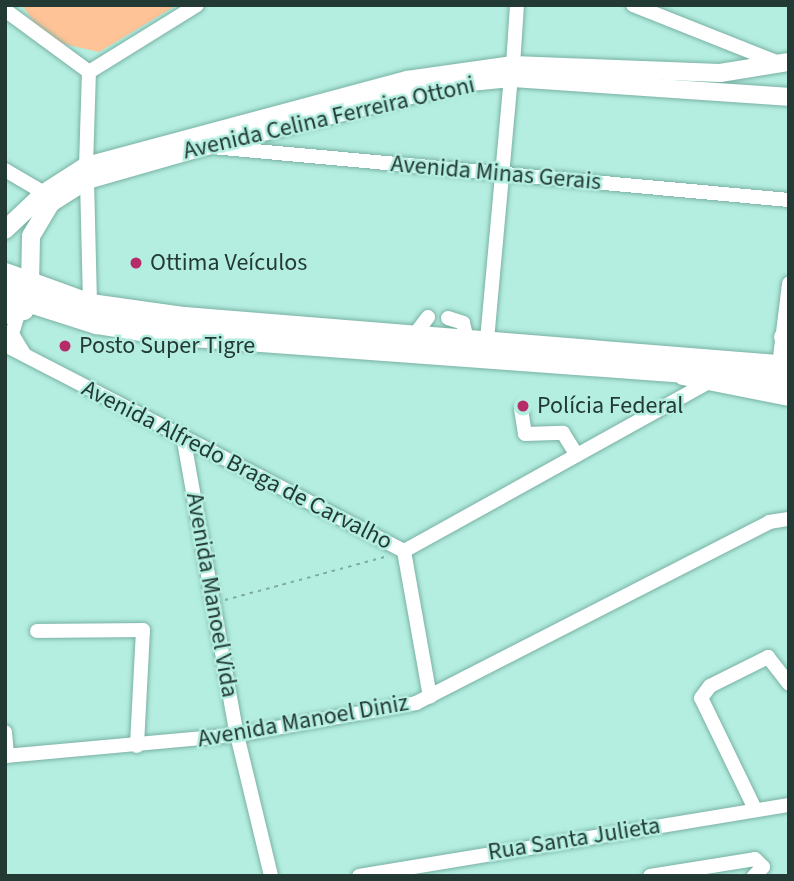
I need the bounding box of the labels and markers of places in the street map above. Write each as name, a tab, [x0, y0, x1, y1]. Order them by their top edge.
place label: Ottima Veículos	[150, 249, 307, 277]
marker: Ottima Veículos	[128, 255, 144, 271]
place label: Posto Super Tigre	[79, 332, 255, 360]
marker: Posto Super Tigre	[57, 338, 73, 354]
place label: Polícia Federal	[537, 392, 683, 420]
marker: Polícia Federal	[515, 398, 531, 414]

